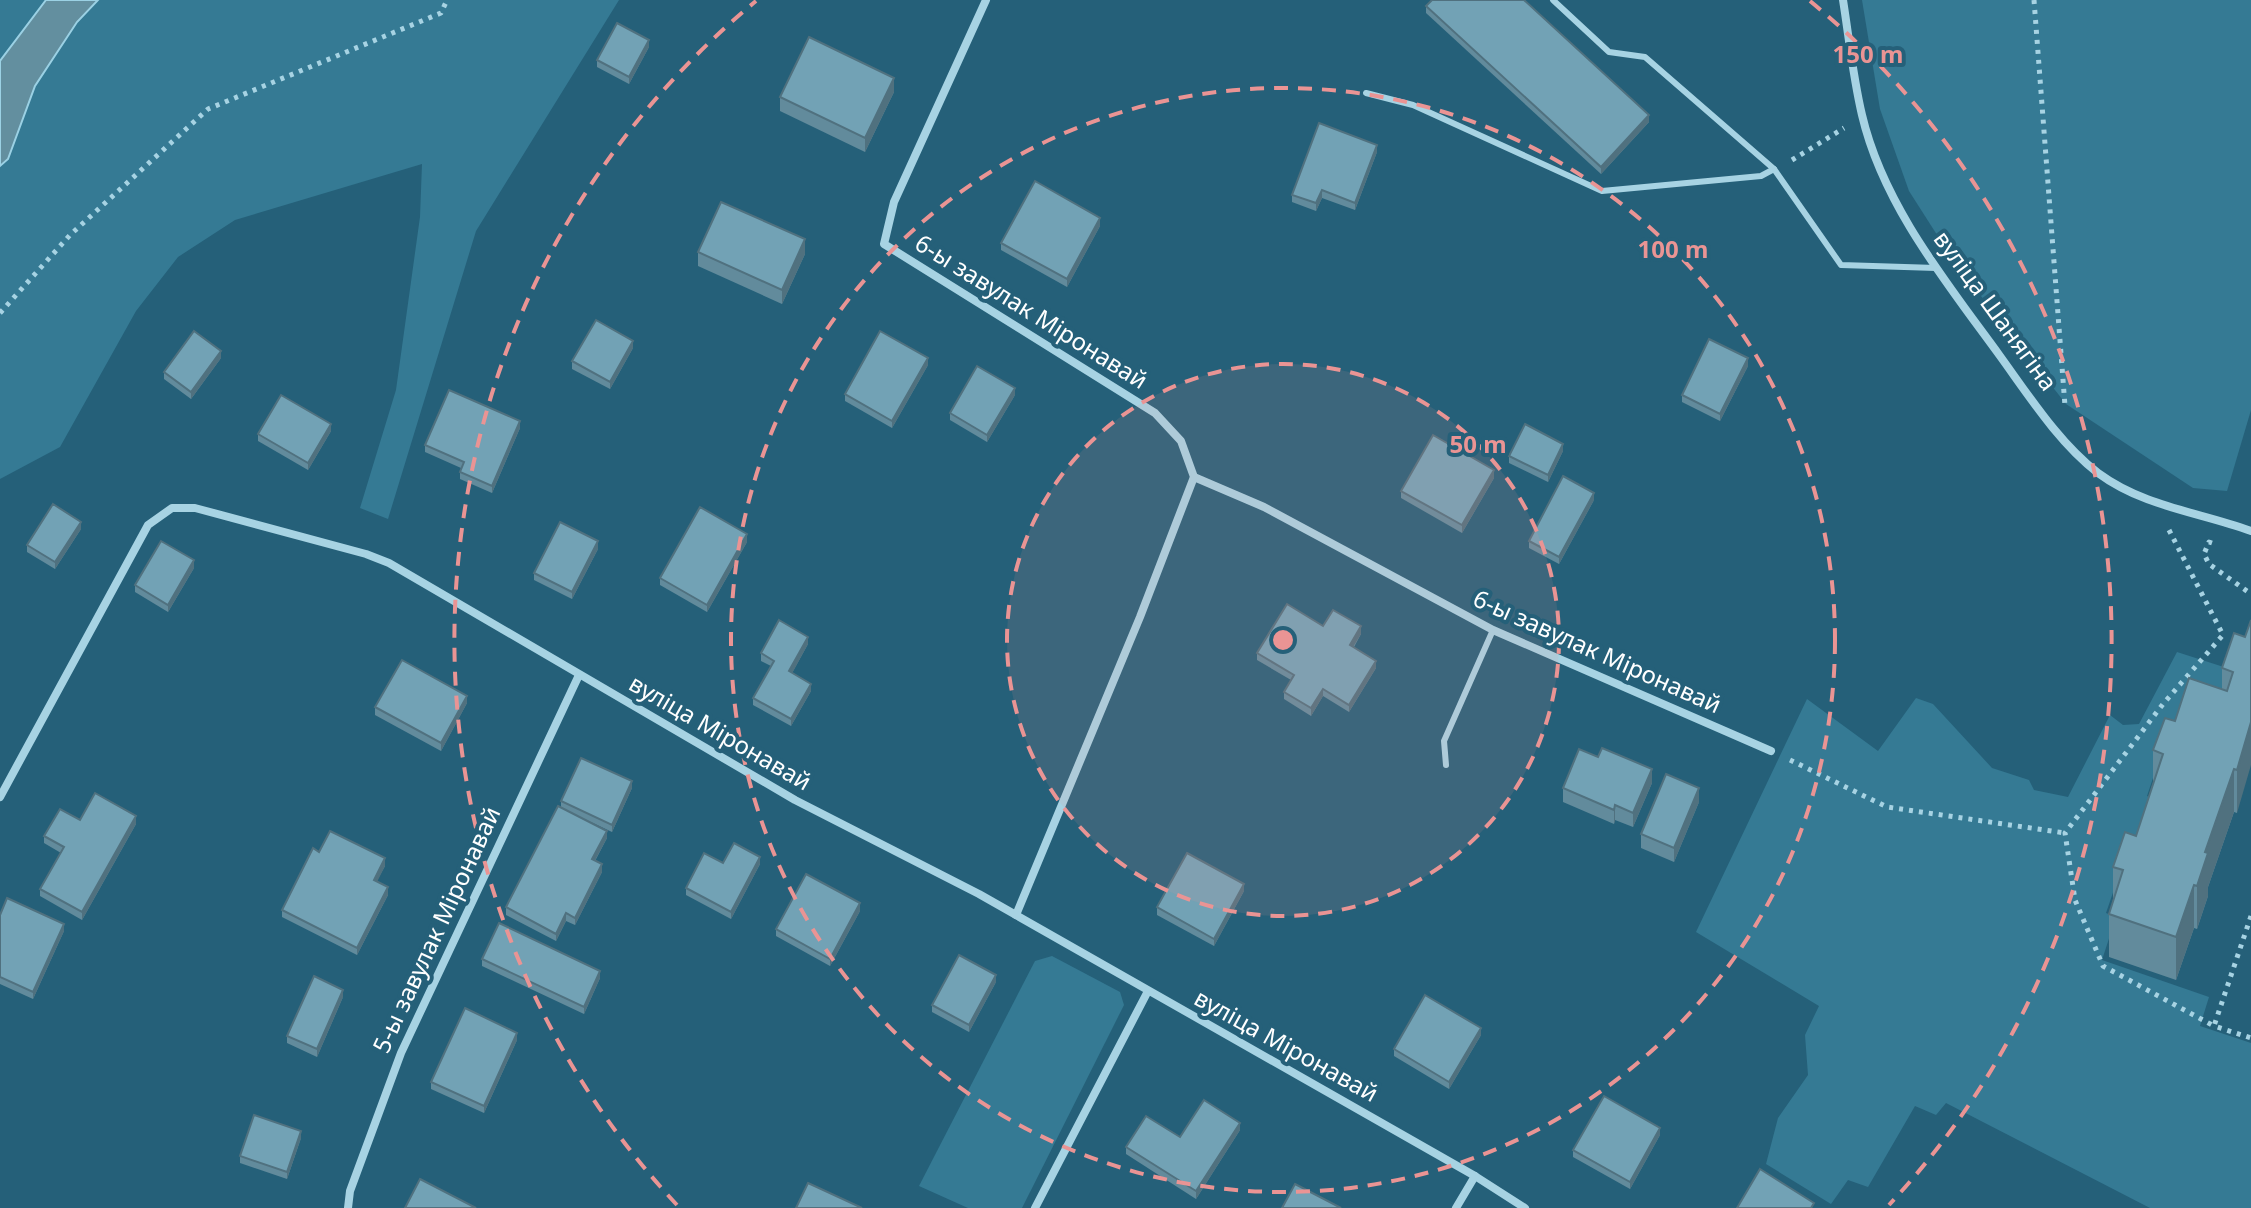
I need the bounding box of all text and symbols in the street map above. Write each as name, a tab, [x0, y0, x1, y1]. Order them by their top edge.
text: 150 m	[1833, 37, 1903, 70]
street label: вуліца Шанягіна	[1927, 223, 2066, 397]
street label: 6-ы завулак Міронавай	[909, 226, 1154, 396]
text: 100 m	[1638, 232, 1708, 265]
text: 50 m	[1449, 427, 1507, 460]
street label: 6-ы завулак Міронавай	[1468, 581, 1727, 720]
centre of rings	[1269, 626, 1297, 654]
street label: вуліца Міронавай	[623, 666, 818, 797]
street label: 5-ы завулак Міронавай	[364, 801, 507, 1058]
street label: вуліца Міронавай	[1189, 980, 1385, 1109]

